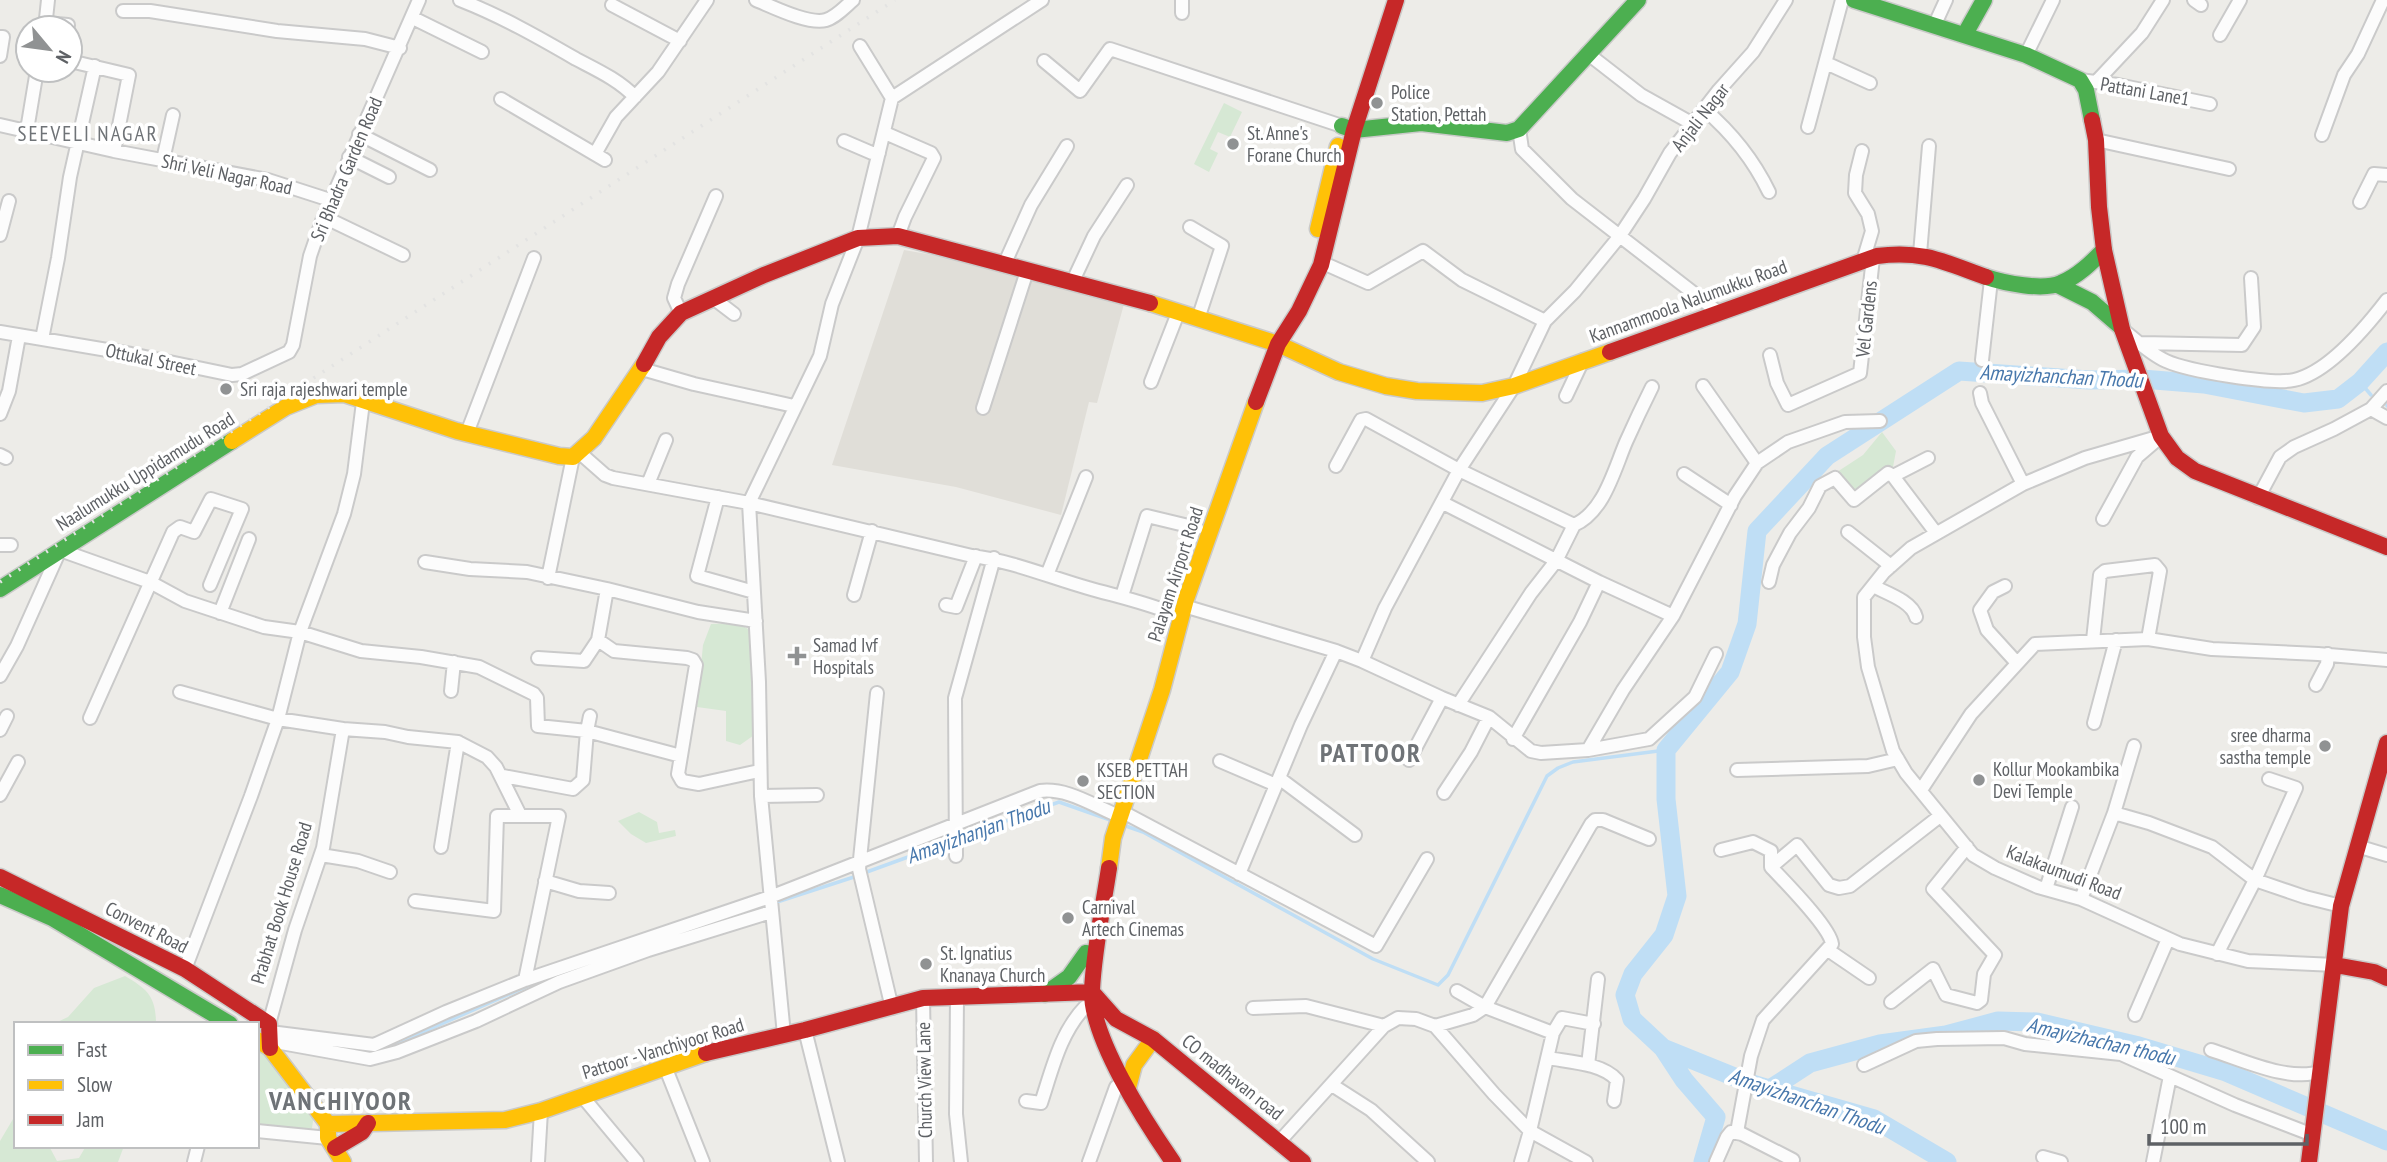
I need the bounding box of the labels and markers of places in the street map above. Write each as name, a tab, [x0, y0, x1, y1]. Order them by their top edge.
place label: Police Station, Pettah	[1391, 80, 1486, 126]
marker: Police Station, Pettah	[1369, 95, 1385, 111]
place label: St. Anne's Forane Church	[1247, 121, 1342, 167]
marker: St. Anne's Forane Church	[1225, 136, 1241, 152]
place label: Sri raja rajeshwari temple	[240, 377, 408, 401]
marker: Sri raja rajeshwari temple	[218, 381, 234, 397]
place label: Samad Ivf Hospitals	[813, 633, 879, 679]
marker: Samad Ivf Hospitals	[787, 646, 807, 666]
place label: sree dharma sastha temple	[2220, 723, 2311, 769]
marker: sree dharma sastha temple	[2317, 738, 2333, 754]
place label: Kollur Mookambika Devi Temple	[1993, 757, 2119, 803]
place label: KSEB PETTAH SECTION	[1097, 758, 1188, 804]
marker: Kollur Mookambika Devi Temple	[1971, 772, 1987, 788]
marker: KSEB PETTAH SECTION	[1075, 773, 1091, 789]
place label: Carnival Artech Cinemas	[1082, 895, 1184, 941]
marker: Carnival Artech Cinemas	[1060, 910, 1076, 926]
place label: St. Ignatius Knanaya Church	[940, 941, 1045, 987]
marker: St. Ignatius Knanaya Church	[918, 956, 934, 972]

